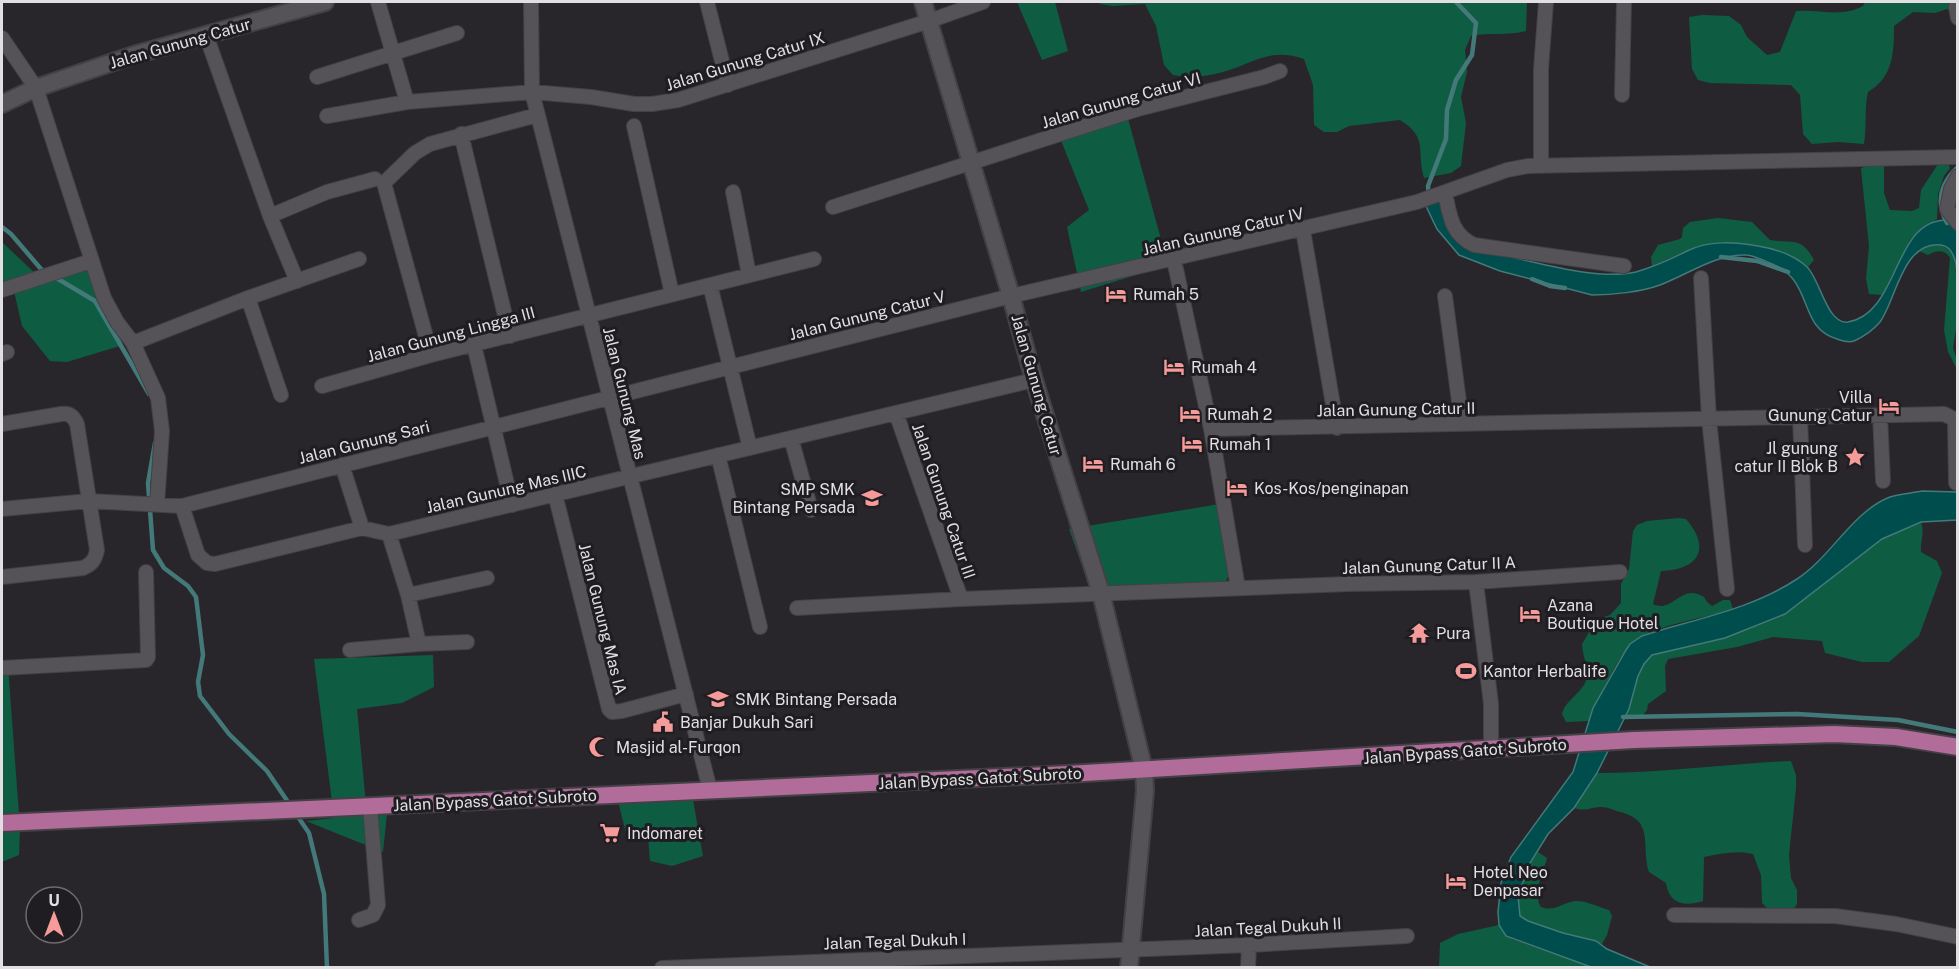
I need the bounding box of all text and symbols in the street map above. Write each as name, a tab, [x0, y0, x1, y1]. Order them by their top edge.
street label: Jalan Gunung Catur	[107, 14, 253, 73]
street label: Jalan Gunung Catur IX	[663, 28, 827, 95]
street label: Jalan Gunung Catur VI	[1039, 69, 1203, 132]
street label: Jalan Gunung Catur IV	[1141, 204, 1306, 259]
hotel icon: Rumah 5	[1104, 282, 1128, 306]
place label: Rumah 5	[1133, 285, 1199, 304]
street label: Jalan Gunung Catur V	[787, 287, 947, 344]
street label: Jalan Gunung Lingga III	[365, 303, 537, 366]
street label: Jalan Gunung Catur	[1007, 312, 1066, 458]
street label: Jalan Gunung Mas	[599, 325, 650, 461]
hotel icon: Rumah 4	[1162, 355, 1186, 379]
place label: Rumah 4	[1191, 358, 1257, 377]
place label: Villa Gunung Catur	[1768, 388, 1872, 425]
hotel icon: Villa Gunung Catur	[1877, 394, 1901, 418]
street label: Jalan Gunung Catur II	[1316, 399, 1476, 420]
hotel icon: Rumah 2	[1178, 402, 1202, 426]
place label: Rumah 2	[1207, 405, 1272, 424]
street label: Jalan Gunung Sari	[297, 417, 432, 468]
street label: Jalan Gunung Catur III	[908, 421, 979, 581]
hotel icon: Rumah 1	[1180, 432, 1204, 456]
place label: Rumah 1	[1209, 435, 1271, 454]
place label: Jl gunung catur II Blok B	[1734, 439, 1838, 476]
place icon: Jl gunung catur II Blok B	[1843, 445, 1867, 469]
hotel icon: Rumah 6	[1081, 452, 1105, 476]
place label: Rumah 6	[1110, 455, 1176, 474]
street label: Jalan Gunung Mas IIIC	[424, 462, 588, 517]
hotel icon: Kos-Kos/penginapan	[1225, 476, 1249, 500]
place label: Kos-Kos/penginapan	[1254, 479, 1409, 498]
place label: SMP SMK Bintang Persada	[733, 480, 855, 517]
school or university icon: SMP SMK Bintang Persada	[860, 486, 884, 510]
street label: Jalan Gunung Mas IA	[575, 541, 631, 697]
street label: Jalan Gunung Catur II A	[1342, 553, 1516, 578]
place label: Azana Boutique Hotel	[1547, 596, 1659, 633]
hotel icon: Azana Boutique Hotel	[1518, 602, 1542, 626]
temple icon: Pura	[1407, 621, 1431, 645]
place label: Pura	[1436, 624, 1470, 643]
sports icon: Kantor Herbalife	[1454, 659, 1478, 683]
place label: Kantor Herbalife	[1483, 662, 1607, 681]
school or university icon: SMK Bintang Persada	[706, 687, 730, 711]
place label: SMK Bintang Persada	[735, 690, 897, 709]
public building icon: Banjar Dukuh Sari	[651, 710, 675, 734]
place label: Banjar Dukuh Sari	[680, 713, 814, 732]
mosque icon: Masjid al-Furqon	[587, 735, 611, 759]
street label: Jalan Bypass Gatot Subroto	[1363, 735, 1567, 768]
place label: Masjid al-Furqon	[616, 738, 741, 757]
street label: Jalan Bypass Gatot Subroto	[878, 764, 1082, 793]
street label: Jalan Bypass Gatot Subroto	[393, 786, 597, 815]
supermarket icon: Indomaret	[598, 821, 622, 845]
place label: Indomaret	[627, 824, 703, 843]
place label: Hotel Neo Denpasar	[1473, 863, 1548, 900]
hotel icon: Hotel Neo Denpasar	[1444, 869, 1468, 893]
north arrow	[24, 885, 84, 945]
text: U	[48, 891, 60, 910]
street label: Jalan Tegal Dukuh II	[1194, 914, 1342, 941]
street label: Jalan Tegal Dukuh I	[823, 930, 967, 953]

